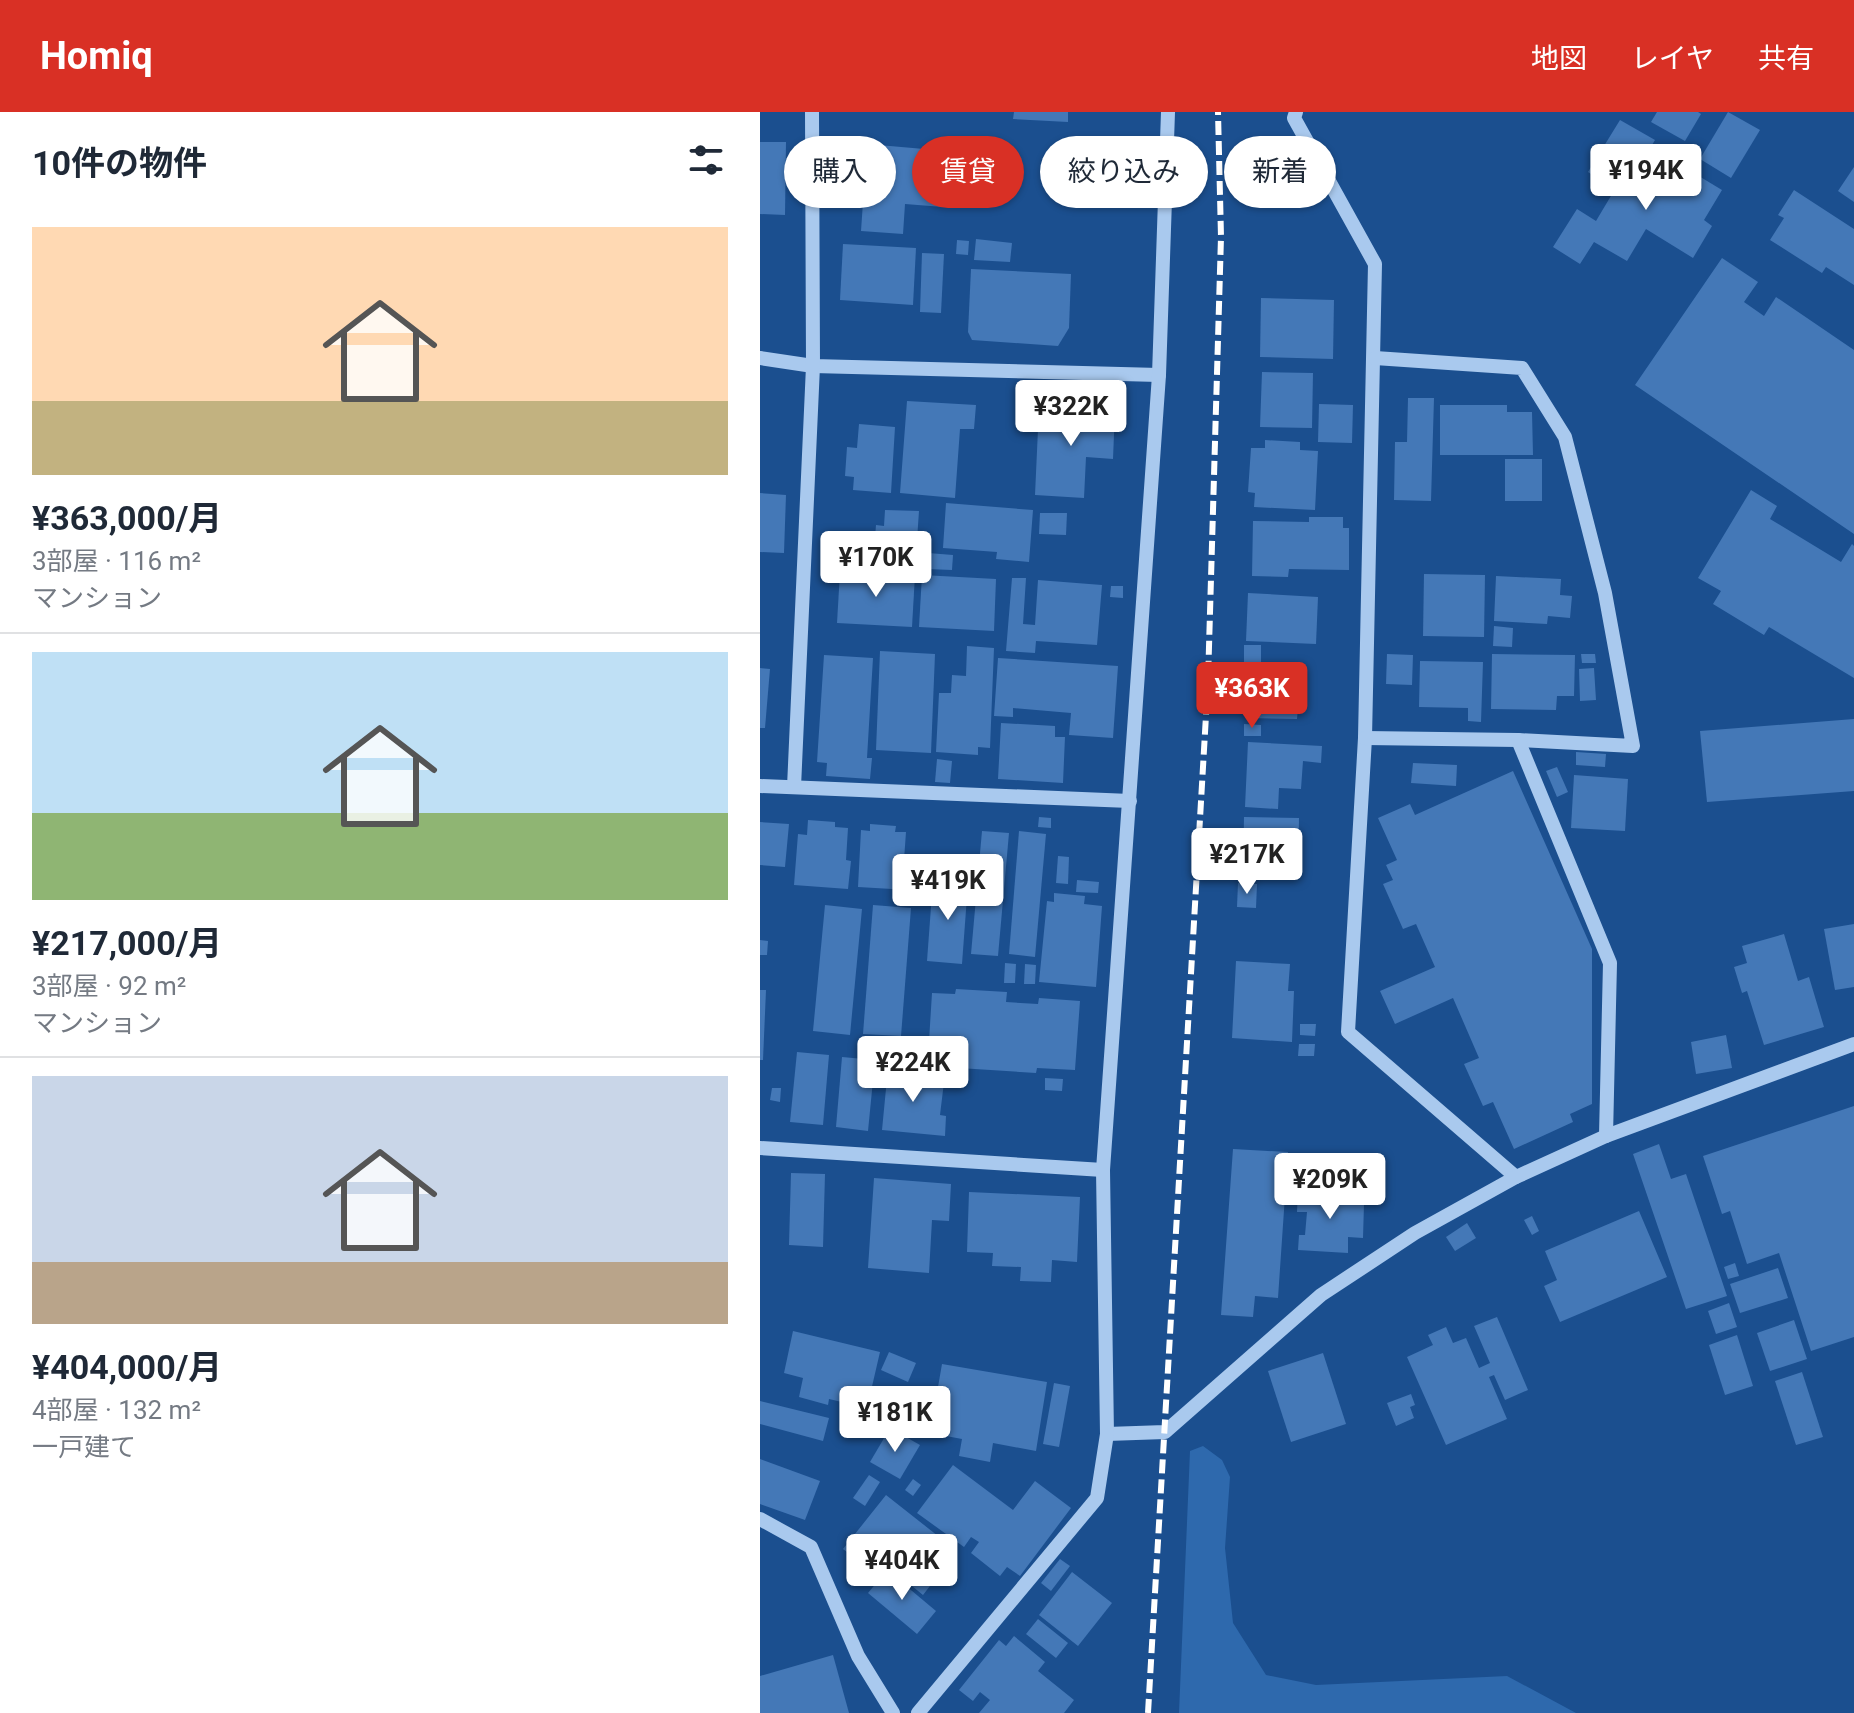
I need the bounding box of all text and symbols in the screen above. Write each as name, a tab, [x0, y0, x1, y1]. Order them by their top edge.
text: Homiq	[40, 34, 153, 78]
text: 地図	[1531, 42, 1587, 75]
text: レイヤ	[1631, 42, 1714, 75]
text: 共有	[1758, 42, 1814, 75]
chip: 購入	[784, 136, 896, 208]
chip: 賃貸	[912, 136, 1024, 208]
chip: 絞り込み	[1040, 136, 1208, 208]
chip: 新着	[1224, 136, 1336, 208]
icon: filters	[684, 138, 728, 182]
text: 10件の物件	[32, 143, 207, 183]
pin: ¥194K	[1590, 144, 1702, 212]
text: ¥194K	[1608, 155, 1684, 185]
icon: home	[308, 279, 452, 423]
pin: ¥322K	[1015, 380, 1127, 448]
text: ¥322K	[1033, 391, 1109, 421]
text: ¥363,000/月	[32, 498, 222, 538]
pin: ¥170K	[820, 531, 932, 599]
text: ¥170K	[838, 542, 914, 572]
text: 3部屋 · 116 m²	[32, 546, 201, 576]
text: マンション	[32, 583, 162, 613]
pin: ¥363K	[1196, 662, 1308, 730]
text: ¥363K	[1214, 673, 1290, 703]
icon: home	[308, 704, 452, 848]
pin: ¥217K	[1191, 828, 1303, 896]
text: ¥217K	[1209, 839, 1285, 869]
pin: ¥419K	[892, 854, 1004, 922]
text: ¥419K	[910, 865, 986, 895]
text: ¥217,000/月	[32, 923, 222, 963]
text: 3部屋 · 92 m²	[32, 971, 186, 1001]
text: マンション	[32, 1008, 162, 1038]
pin: ¥224K	[857, 1036, 969, 1104]
text: ¥224K	[875, 1047, 951, 1077]
icon: home	[308, 1128, 452, 1272]
pin: ¥209K	[1274, 1153, 1386, 1221]
text: ¥209K	[1292, 1164, 1368, 1194]
text: ¥404,000/月	[32, 1347, 222, 1387]
pin: ¥181K	[839, 1386, 951, 1454]
text: 4部屋 · 132 m²	[32, 1395, 201, 1425]
text: ¥181K	[857, 1397, 933, 1427]
text: 一戸建て	[32, 1432, 136, 1462]
pin: ¥404K	[846, 1534, 958, 1602]
text: ¥404K	[864, 1545, 940, 1575]

